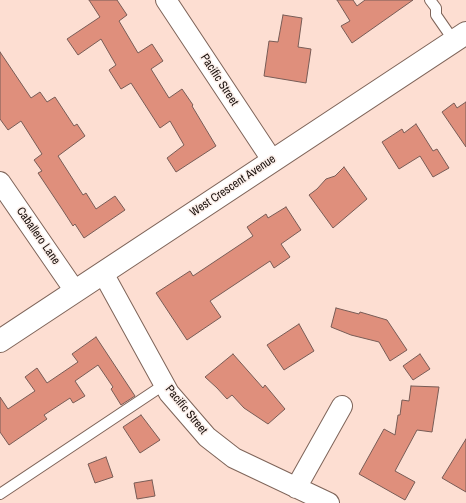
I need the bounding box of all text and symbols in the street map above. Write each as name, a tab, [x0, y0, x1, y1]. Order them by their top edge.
street label: Pacific Street	[197, 51, 241, 109]
street label: West Crescent Avenue	[187, 152, 279, 220]
street label: Caballero Lane	[13, 205, 63, 267]
street label: Pacific Street	[162, 383, 210, 437]

